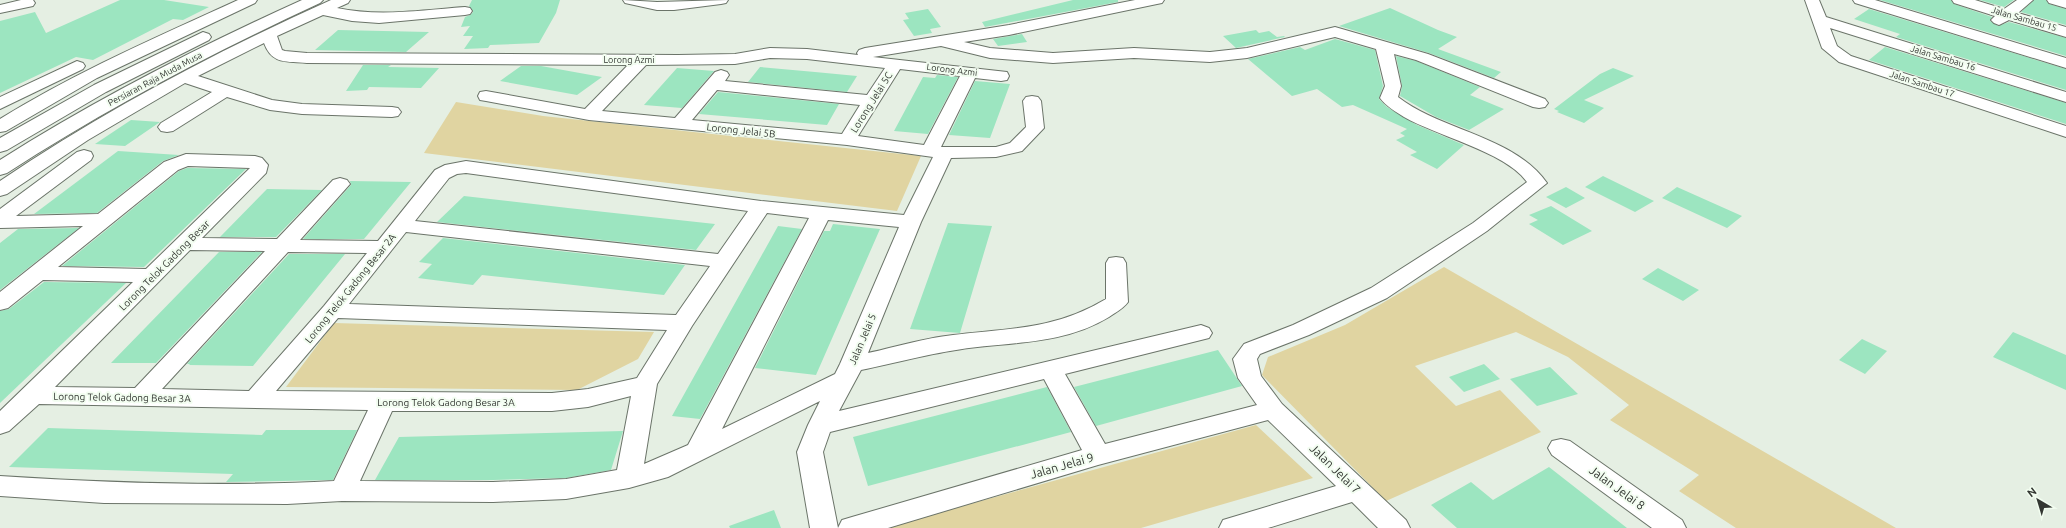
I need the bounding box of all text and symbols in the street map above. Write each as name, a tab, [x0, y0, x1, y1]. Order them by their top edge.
street label: Jalan Sambau 15	[1990, 5, 2058, 33]
street label: Jalan Sambau 16	[1909, 43, 1977, 73]
street label: Persiaran Raja Muda Musa	[106, 50, 204, 108]
street label: Lorong Azmi	[604, 55, 654, 65]
street label: Lorong Azmi	[926, 62, 978, 78]
street label: Jalan Sambau 17	[1888, 69, 1956, 99]
street label: Lorong Jelai 5C	[848, 70, 894, 134]
street label: Lorong Jelai 5B	[706, 121, 776, 140]
street label: Lorong Telok Gadong Besar	[117, 218, 212, 313]
street label: Lorong Telok Gadong Besar 2A	[303, 231, 398, 345]
street label: Jalan Jelai 5	[847, 312, 878, 366]
street label: Lorong Telok Gadong Besar 3A	[53, 391, 191, 404]
street label: Lorong Telok Gadong Besar 3A	[377, 397, 515, 408]
street label: Jalan Jelai 7	[1307, 441, 1363, 496]
street label: Jalan Jelai 9	[1029, 450, 1095, 481]
street label: Jalan Jelai 8	[1587, 463, 1648, 512]
north arrow	[2018, 480, 2058, 520]
text: N	[2025, 485, 2039, 499]

